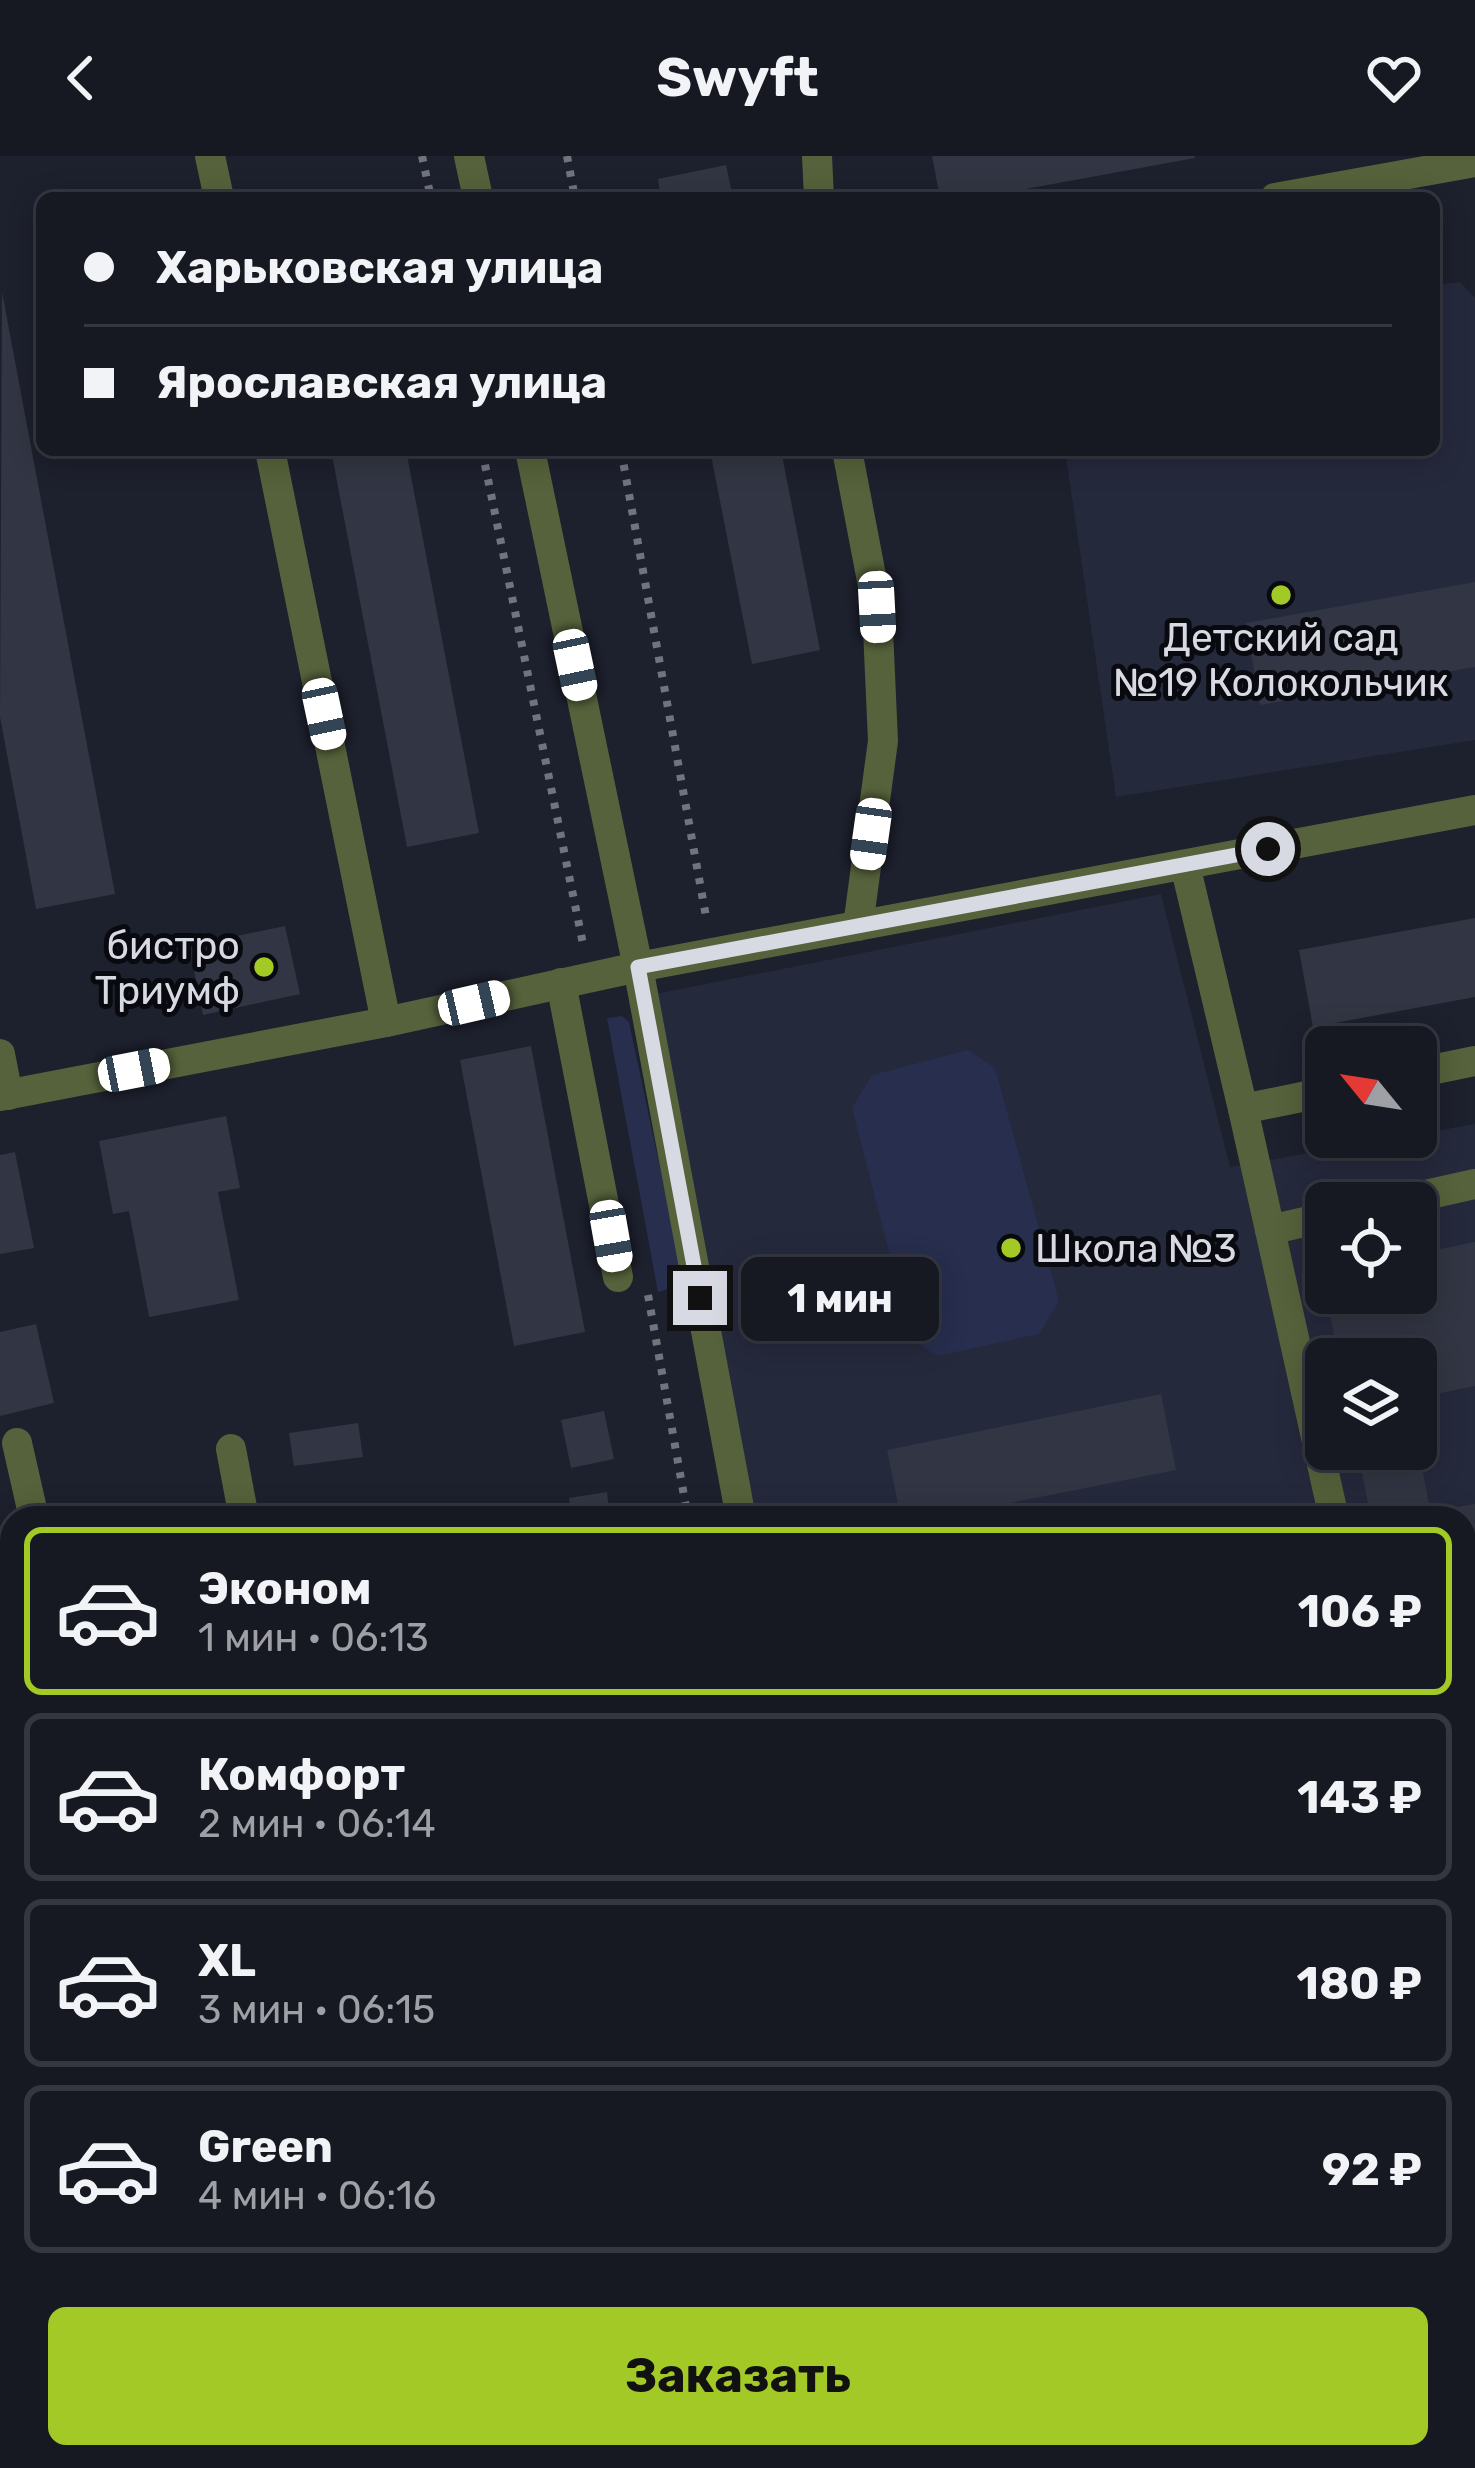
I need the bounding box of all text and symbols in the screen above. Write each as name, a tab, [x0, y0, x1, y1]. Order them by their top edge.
icon: back	[48, 45, 114, 111]
icon: heart	[1361, 45, 1427, 111]
text: Swyft	[656, 46, 819, 110]
text: Харьковская улица	[156, 241, 603, 294]
text: Ярославская улица	[156, 356, 607, 409]
car	[857, 570, 897, 644]
marker: Детский сад №19 Колокольчик	[1268, 582, 1294, 608]
place label: Детский сад №19 Колокольчик	[1113, 615, 1449, 706]
car	[550, 626, 600, 704]
car	[299, 675, 349, 753]
car	[848, 796, 894, 872]
route start	[1241, 822, 1295, 876]
place label: бистро Триумф	[94, 923, 240, 1014]
marker: бистро Триумф	[251, 954, 277, 980]
car	[435, 977, 513, 1029]
north arrow	[1305, 1026, 1437, 1158]
map controls	[1305, 1026, 1437, 1470]
car	[95, 1045, 173, 1095]
button: locate	[1305, 1182, 1437, 1314]
car	[587, 1197, 635, 1275]
place label: Школа №3	[1035, 1226, 1237, 1272]
marker: Школа №3	[998, 1235, 1024, 1261]
callout: 1 мин	[742, 1256, 940, 1340]
route end	[673, 1271, 727, 1325]
text: 1 мин	[787, 1276, 893, 1322]
button: layers	[1305, 1338, 1437, 1470]
icon: car	[54, 1557, 162, 1665]
text: Эконом	[198, 1562, 372, 1615]
text: 106 ₽	[1298, 1585, 1422, 1638]
text: 1 мин · 06:13	[198, 1615, 429, 1661]
icon: car	[54, 1743, 162, 1851]
text: Комфорт	[198, 1748, 405, 1801]
text: 143 ₽	[1297, 1771, 1422, 1824]
text: 2 мин · 06:14	[198, 1801, 436, 1847]
icon: car	[54, 1929, 162, 2037]
text: XL	[198, 1934, 256, 1987]
text: 180 ₽	[1297, 1957, 1422, 2010]
text: 3 мин · 06:15	[198, 1987, 435, 2033]
icon: car	[54, 2115, 162, 2223]
text: Green	[198, 2120, 333, 2173]
text: 92 ₽	[1322, 2143, 1422, 2196]
text: 4 мин · 06:16	[198, 2173, 436, 2219]
button: Заказать	[48, 2307, 1428, 2445]

